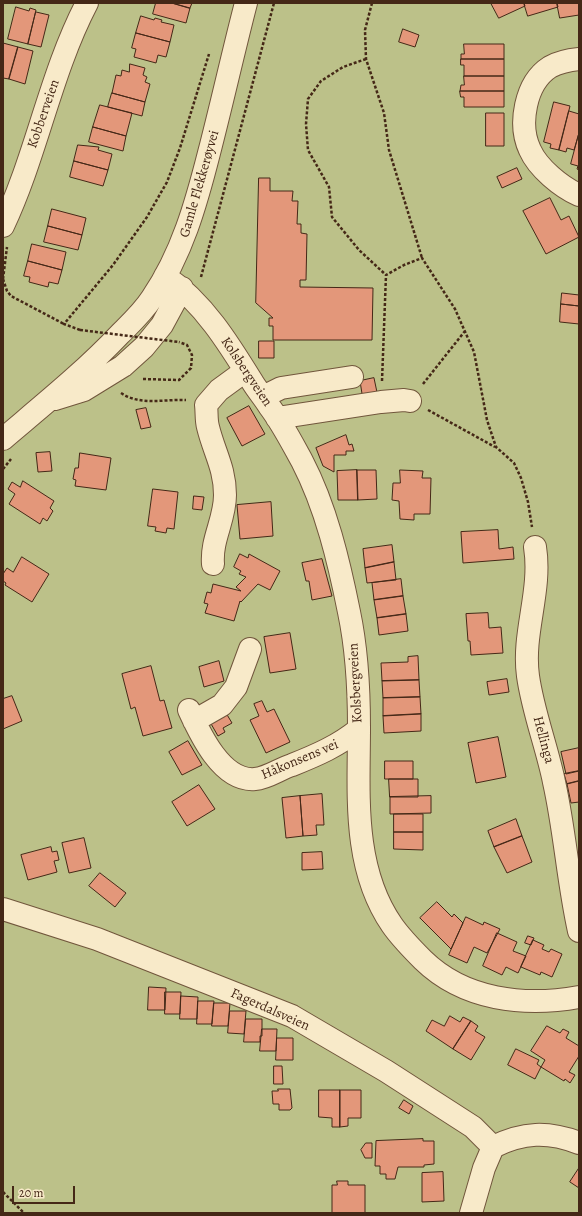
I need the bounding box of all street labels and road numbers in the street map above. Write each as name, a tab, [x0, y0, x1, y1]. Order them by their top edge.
street label: Kobberveien	[24, 77, 64, 151]
street label: Gamle Flekkerøyvei	[177, 128, 223, 240]
street label: Kolsbergveien	[217, 334, 275, 410]
street label: Kolsbergveien	[346, 642, 366, 724]
street label: Hellinga	[529, 714, 557, 766]
street label: Håkonsens vei	[259, 736, 341, 784]
street label: Fagerdalsveien	[228, 985, 312, 1035]

